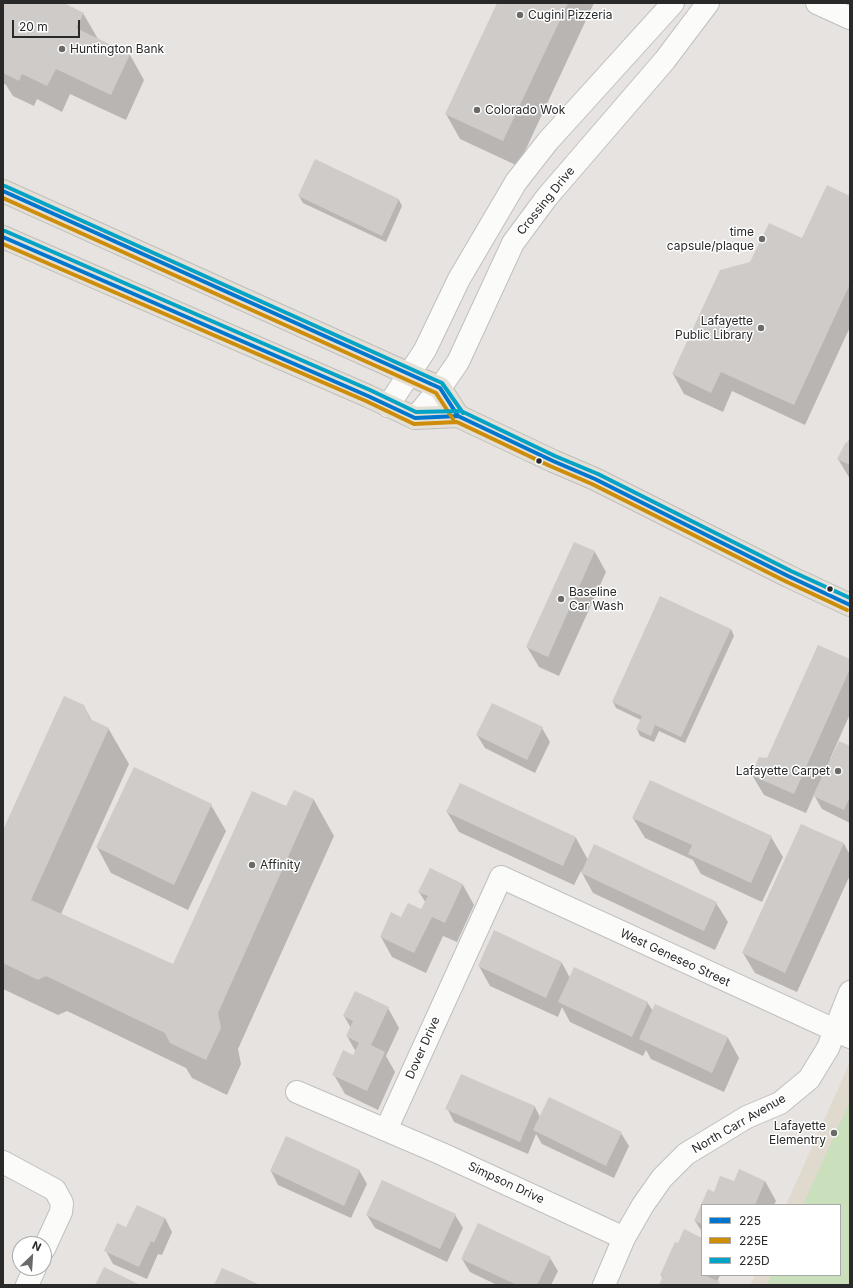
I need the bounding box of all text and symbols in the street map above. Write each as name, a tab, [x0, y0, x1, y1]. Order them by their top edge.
place label: Cugini Pizzeria	[528, 8, 612, 22]
marker: Cugini Pizzeria	[515, 10, 525, 20]
scale bar	[14, 12, 82, 38]
text: 20 m	[19, 19, 48, 34]
place label: Huntington Bank	[70, 42, 164, 56]
marker: Huntington Bank	[57, 44, 67, 54]
place label: Colorado Wok	[485, 103, 565, 117]
marker: Colorado Wok	[472, 105, 482, 115]
street label: Crossing Drive	[514, 164, 578, 238]
place label: time capsule/plaque	[667, 225, 754, 253]
marker: time capsule/plaque	[757, 234, 767, 244]
place label: Lafayette Public Library	[675, 314, 753, 342]
marker: Lafayette Public Library	[756, 323, 766, 333]
unlabelled marker	[534, 456, 544, 466]
unlabelled marker	[825, 584, 835, 594]
place label: Baseline Car Wash	[569, 585, 624, 613]
marker: Baseline Car Wash	[556, 594, 566, 604]
place label: Lafayette Carpet	[736, 764, 830, 778]
marker: Lafayette Carpet	[833, 766, 843, 776]
place label: Affinity	[260, 858, 300, 872]
marker: Affinity	[247, 860, 257, 870]
street label: West Geneseo Street	[618, 926, 732, 990]
street label: Dover Drive	[403, 1015, 443, 1081]
street label: North Carr Avenue	[690, 1091, 788, 1157]
place label: Lafayette Elementry	[769, 1119, 826, 1147]
marker: Lafayette Elementry	[829, 1128, 839, 1138]
street label: Simpson Drive	[466, 1159, 546, 1207]
legend	[701, 1204, 841, 1276]
text: 225	[739, 1213, 761, 1228]
text: 225E	[739, 1233, 768, 1248]
north arrow	[12, 1236, 52, 1276]
text: N	[30, 1238, 43, 1254]
text: 225D	[739, 1253, 770, 1268]

